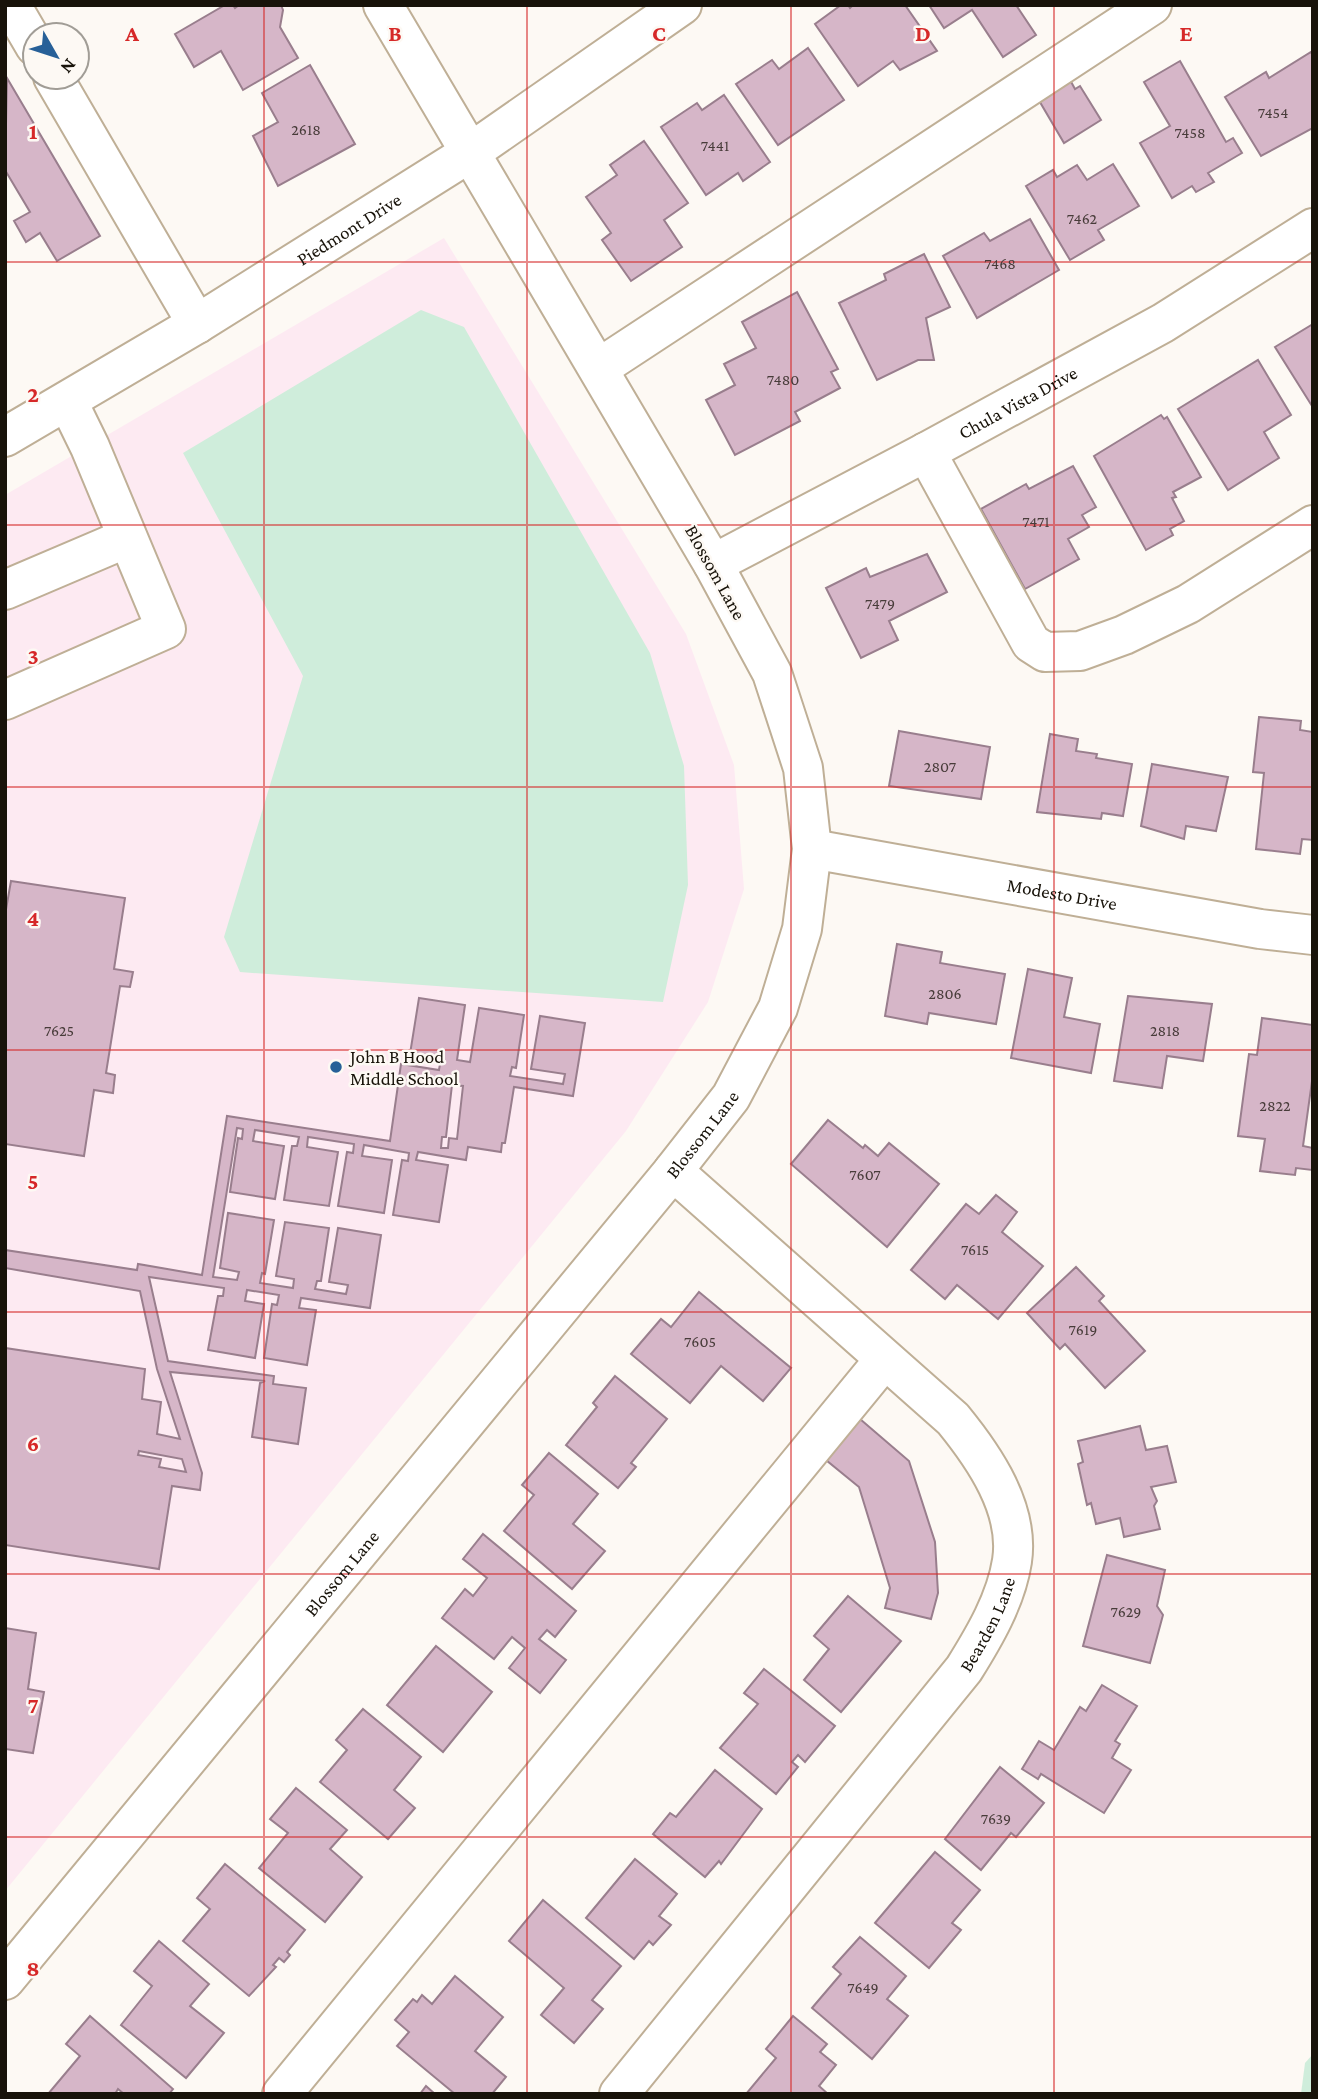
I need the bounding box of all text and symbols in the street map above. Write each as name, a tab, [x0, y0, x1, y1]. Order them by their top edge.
text: A	[124, 20, 139, 46]
text: B	[388, 20, 402, 46]
text: C	[652, 20, 666, 46]
text: D	[915, 20, 931, 46]
text: E	[1179, 20, 1193, 46]
north arrow	[21, 21, 91, 91]
text: N	[57, 55, 81, 78]
house number: 7454	[1258, 104, 1288, 121]
text: 1	[29, 118, 38, 144]
house number: 2618	[291, 121, 321, 138]
house number: 7458	[1174, 124, 1206, 141]
house number: 7441	[701, 137, 729, 154]
street label: Piedmont Drive	[293, 189, 405, 270]
house number: 7462	[1067, 210, 1098, 227]
house number: 7468	[984, 255, 1016, 272]
street label: Chula Vista Drive	[955, 362, 1081, 443]
house number: 7480	[767, 371, 799, 388]
text: 2	[27, 381, 39, 407]
house number: 7471	[1022, 513, 1050, 530]
street label: Blossom Lane	[681, 521, 750, 623]
house number: 7479	[865, 595, 895, 612]
text: 3	[27, 643, 39, 669]
house number: 2807	[924, 758, 957, 775]
street label: Modesto Drive	[1005, 874, 1119, 914]
text: 4	[27, 905, 39, 931]
house number: 2806	[928, 985, 962, 1002]
house number: 7625	[44, 1022, 74, 1039]
house number: 2818	[1150, 1022, 1180, 1039]
place label: John B Hood Middle School	[348, 1046, 458, 1089]
marker: John B Hood Middle School	[328, 1059, 344, 1075]
street label: Blossom Lane	[662, 1088, 743, 1182]
house number: 2822	[1259, 1097, 1291, 1114]
house number: 7607	[849, 1166, 881, 1183]
text: 5	[27, 1168, 39, 1194]
house number: 7615	[961, 1241, 989, 1258]
house number: 7619	[1069, 1321, 1097, 1338]
house number: 7605	[684, 1333, 716, 1350]
text: 6	[27, 1430, 39, 1456]
street label: Blossom Lane	[300, 1526, 383, 1620]
street label: Bearden Lane	[955, 1575, 1019, 1676]
house number: 7629	[1111, 1603, 1141, 1620]
text: 7	[27, 1692, 39, 1718]
house number: 7639	[981, 1810, 1011, 1827]
text: 8	[26, 1955, 40, 1981]
house number: 7649	[847, 1979, 879, 1996]

